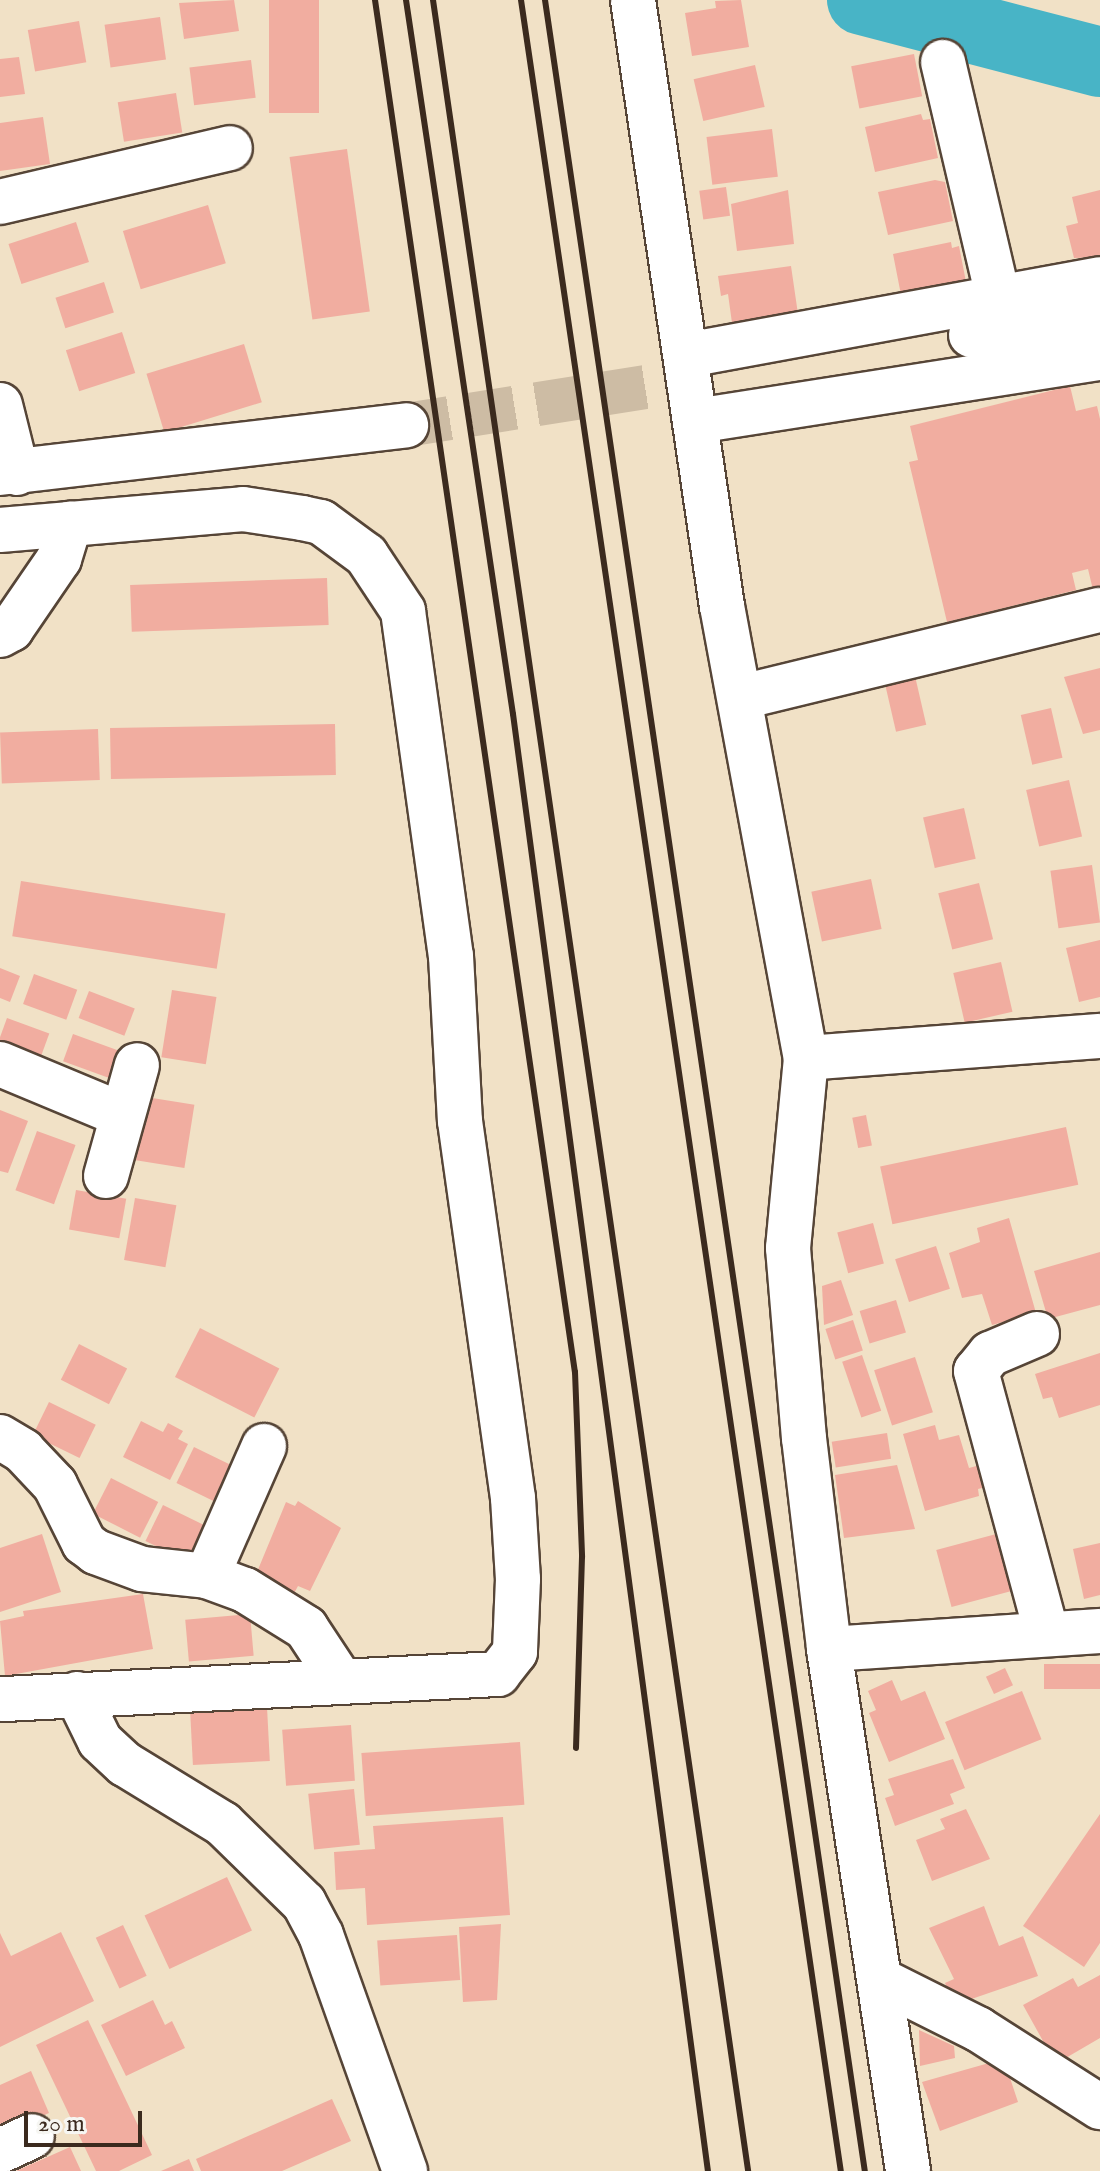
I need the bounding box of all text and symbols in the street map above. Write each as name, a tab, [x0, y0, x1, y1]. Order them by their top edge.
scale bar	[28, 2095, 146, 2145]
text: 20 m	[38, 2109, 85, 2140]

